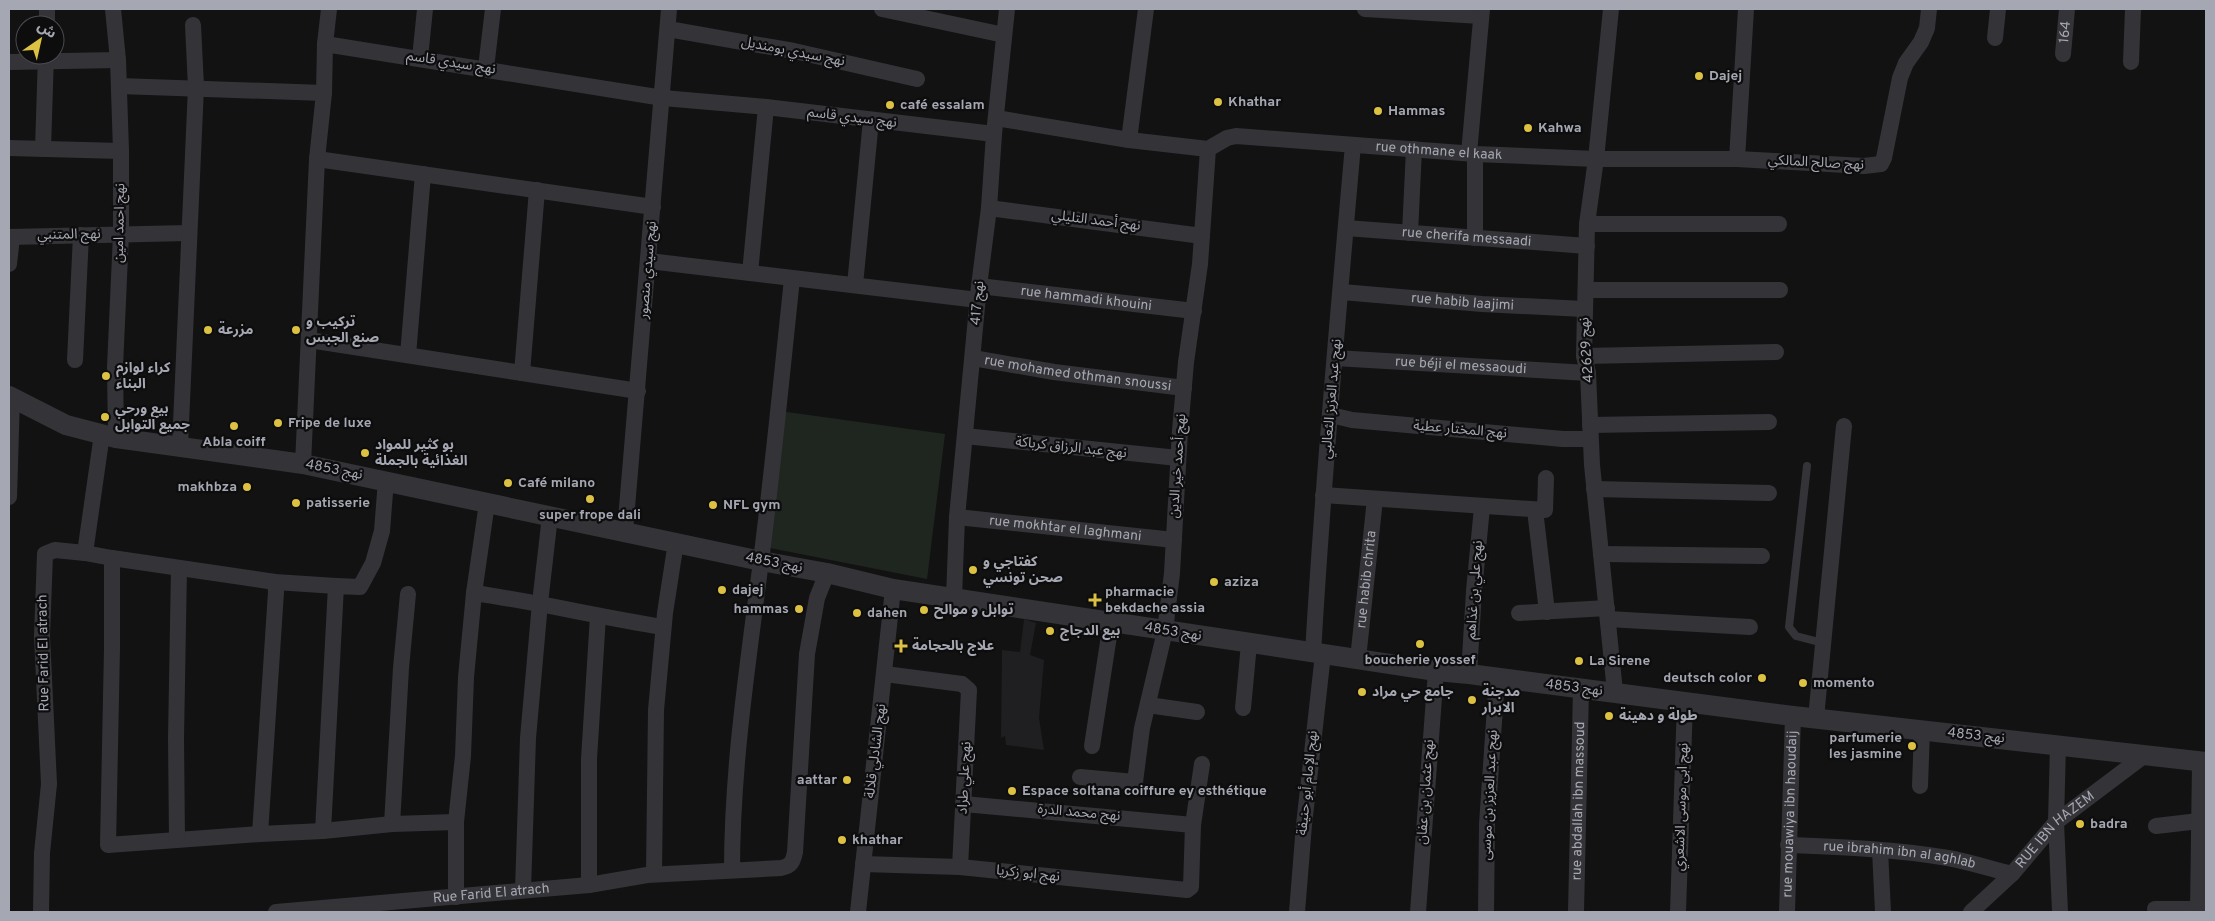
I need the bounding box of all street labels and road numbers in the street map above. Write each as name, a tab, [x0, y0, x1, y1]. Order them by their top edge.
street label: 164	[2055, 20, 2074, 44]
street label: نهج سيدي بومنديل	[740, 34, 846, 72]
street label: نهج سيدي قاسم	[405, 48, 497, 80]
street label: نهج سيدي قاسم	[806, 104, 898, 133]
street label: rue othmane el kaak	[1375, 138, 1503, 164]
street label: نهج صالح المالكي	[1767, 152, 1865, 175]
street label: نهج احمد امين	[111, 183, 130, 263]
street label: نهج أحمد التليلي	[1050, 205, 1142, 236]
street label: نهج سيدي منصور	[635, 220, 662, 321]
street label: rue cherifa messaadi	[1401, 224, 1532, 250]
street label: نهج المتنبي	[37, 226, 101, 245]
street label: نهج 417	[968, 280, 989, 326]
street label: rue hammadi khouini	[1020, 282, 1153, 315]
street label: rue habib laajimi	[1410, 289, 1515, 314]
street label: نهج 42629	[1576, 316, 1599, 383]
street label: نهج عبد العزيز الثعالبي	[1318, 338, 1347, 460]
street label: rue mohamed othman snoussi	[983, 352, 1172, 395]
street label: rue béji el messaoudi	[1395, 353, 1527, 378]
street label: نهج أحمد خير الدين	[1164, 413, 1191, 519]
street label: نهج المختار عطية	[1412, 417, 1508, 444]
street label: نهج عبد الرزاق كرباكة	[1014, 434, 1128, 463]
street label: نهج 4853	[304, 456, 364, 485]
street label: rue mokhtar el laghmani	[988, 512, 1142, 545]
street label: rue habib chrita	[1353, 530, 1380, 629]
street label: نهج علي بن غذاهم	[1463, 540, 1488, 640]
street label: نهج 4853	[744, 549, 804, 578]
street label: Rue Farid El atrach	[34, 594, 54, 712]
street label: نهج 4853	[1143, 619, 1203, 646]
street label: نهج 4853	[1544, 676, 1604, 701]
street label: نهج الشادلي قلالة	[862, 702, 892, 799]
street label: rue abdallah ibn massoud	[1568, 721, 1589, 881]
street label: نهج 4853	[1946, 725, 2006, 748]
street label: نهج الإمام أبو حنيفة	[1292, 729, 1323, 836]
street label: نهج عبد العزيز بن موسى	[1478, 729, 1503, 861]
street label: rue mouawiya ibn haoudaij	[1779, 730, 1801, 898]
street label: نهج عثمان بن عفان	[1414, 739, 1439, 845]
street label: نهج علي طراد	[955, 741, 977, 815]
street label: نهج ابي موسى الاشعري	[1671, 742, 1694, 872]
street label: RUE IBN HAZEM	[2012, 787, 2098, 872]
street label: نهج محمد الدرة	[1037, 801, 1121, 826]
street label: rue ibrahim ibn al aghlab	[1823, 838, 1978, 873]
street label: نهج ابو زكريا	[995, 862, 1061, 887]
street label: Rue Farid El atrach	[432, 880, 550, 907]

